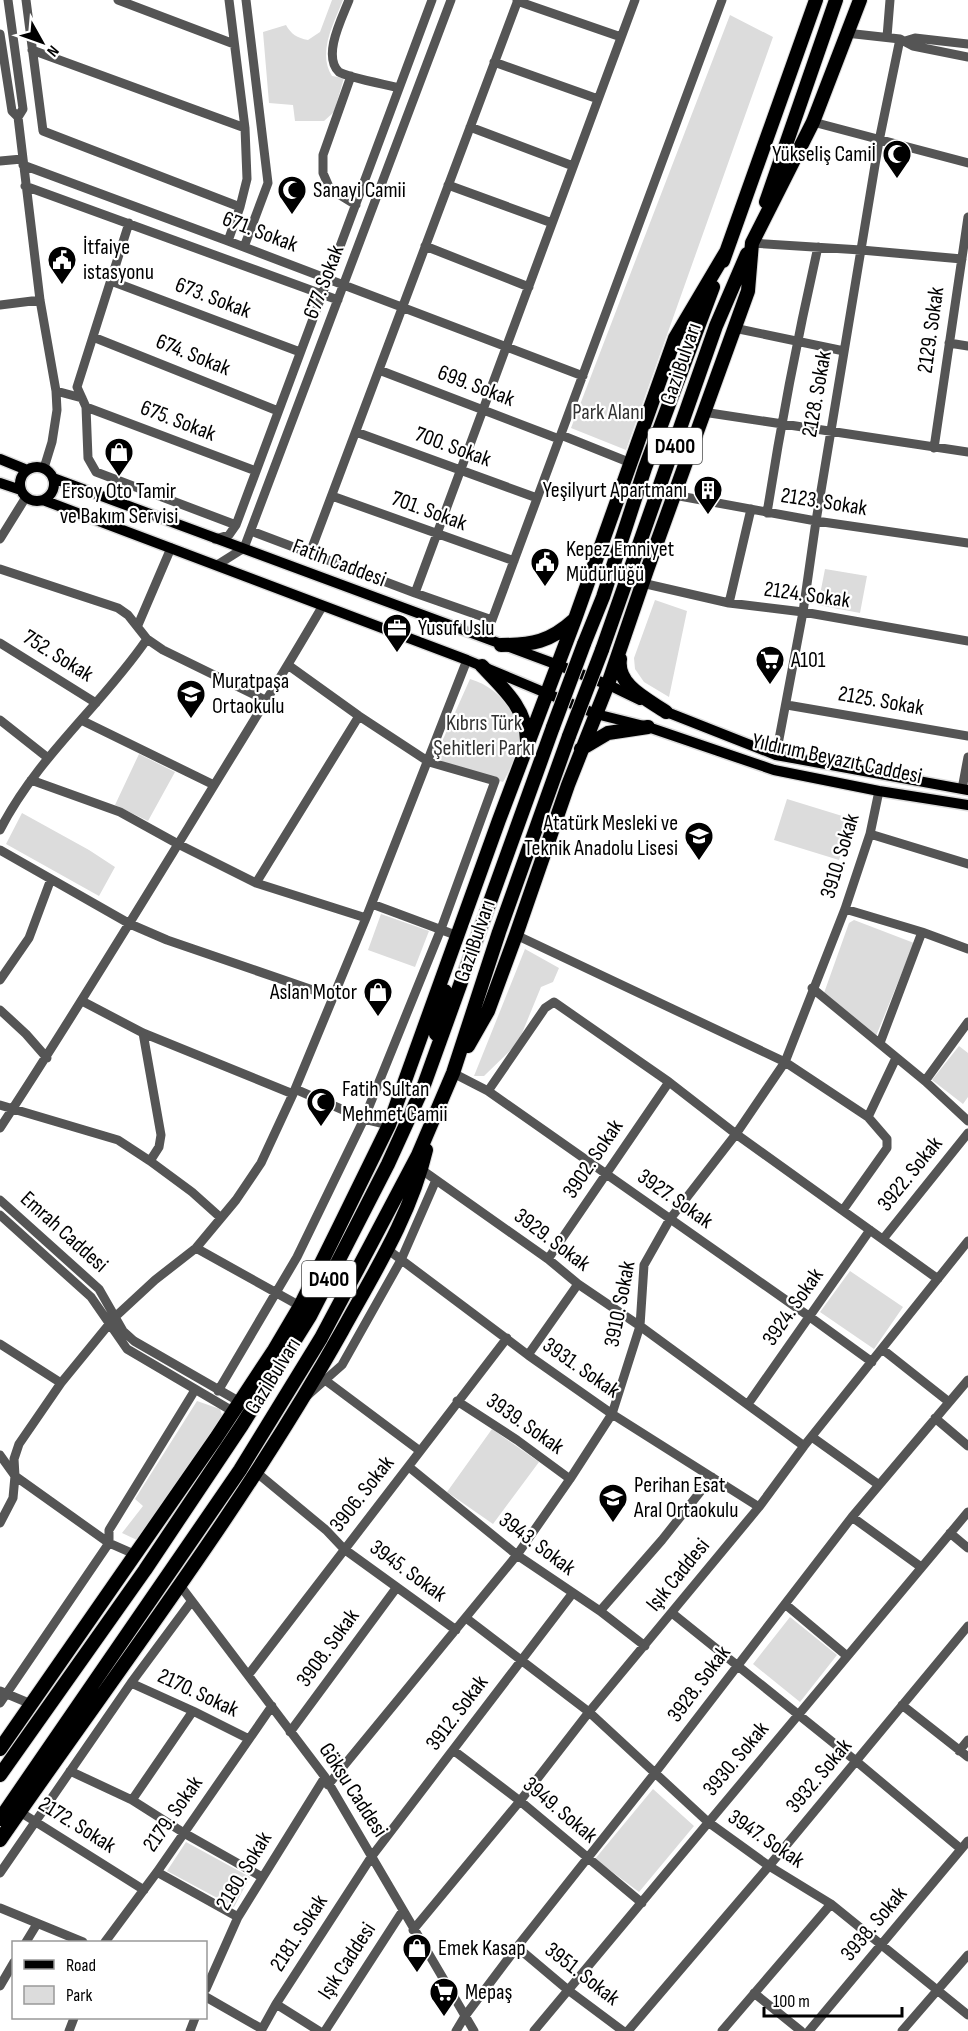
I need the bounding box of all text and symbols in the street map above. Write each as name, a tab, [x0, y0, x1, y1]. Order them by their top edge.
north arrow	[12, 12, 72, 72]
text: N	[42, 41, 62, 60]
mosque icon: Yükseliş Camiİ	[881, 138, 913, 180]
place label: Yükseliş Camiİ	[772, 141, 876, 168]
mosque icon: Sanayi Camii	[276, 174, 308, 216]
place label: Sanayi Camii	[313, 177, 406, 204]
street label: 671. Sokak	[219, 205, 302, 259]
place label: İtfaiye istasyonu	[83, 234, 154, 286]
street label: 677. Sokak	[298, 241, 351, 323]
public building icon: İtfaiye istasyonu	[46, 244, 78, 286]
street label: 673. Sokak	[171, 271, 255, 325]
street label: 2129. Sokak	[912, 285, 950, 375]
street label: Gazi Bulvarı	[654, 319, 708, 409]
street label: 674. Sokak	[152, 328, 235, 382]
street label: 2128. Sokak	[796, 348, 838, 439]
street label: 699. Sokak	[434, 359, 519, 413]
street label: 675. Sokak	[136, 394, 220, 448]
park label: Park Alanı	[572, 399, 644, 426]
street label: 700. Sokak	[411, 421, 495, 473]
road number: D400	[648, 428, 702, 464]
shop icon: Ersoy Oto Tamir ve Bakım Servisi	[103, 436, 135, 478]
building icon: Yeşilyurt Apartmanı	[692, 474, 724, 516]
place label: Yeşilyurt Apartmanı	[543, 477, 687, 504]
place label: Ersoy Oto Tamir ve Bakım Servisi	[60, 478, 178, 530]
street label: 2123. Sokak	[779, 482, 870, 522]
street label: 701. Sokak	[388, 485, 471, 537]
street label: Fatih Caddesi	[288, 533, 390, 593]
place label: Kepez Emniyet Müdürlüğü	[566, 536, 675, 588]
public building icon: Kepez Emniyet Müdürlüğü	[529, 546, 561, 588]
street label: 2124. Sokak	[762, 576, 852, 614]
office icon: Yusuf Uslu	[381, 612, 413, 654]
place label: Yusuf Uslu	[418, 615, 495, 642]
street label: 752. Sokak	[18, 624, 99, 688]
supermarket icon: A101	[754, 644, 786, 686]
place label: A101	[790, 647, 826, 674]
place label: Muratpaşa Ortaokulu	[212, 668, 289, 720]
school or university icon: Muratpaşa Ortaokulu	[175, 678, 207, 720]
street label: 2125. Sokak	[836, 680, 926, 722]
park label: Kıbrıs Türk Şehitleri Parkı	[433, 710, 535, 762]
street label: Yıldırım Beyazıt Caddesi	[750, 728, 924, 790]
place label: Atatürk Mesleki ve Teknik Anadolu Lisesi	[524, 810, 678, 862]
street label: 3910. Sokak	[814, 810, 866, 902]
school or university icon: Atatürk Mesleki ve Teknik Anadolu Lisesi	[683, 820, 715, 862]
street label: Gazi Bulvarı	[448, 896, 502, 986]
shop icon: Aslan Motor	[362, 976, 394, 1018]
place label: Aslan Motor	[269, 979, 357, 1006]
place label: Fatih Sultan Mehmet Camii	[342, 1076, 448, 1128]
mosque icon: Fatih Sultan Mehmet Camii	[305, 1086, 337, 1128]
street label: 3902. Sokak	[557, 1114, 629, 1204]
street label: 3922. Sokak	[872, 1131, 949, 1217]
street label: 3927. Sokak	[632, 1163, 719, 1235]
street label: Emrah Caddesi	[15, 1186, 113, 1278]
street label: 3929. Sokak	[508, 1203, 596, 1278]
street label: 3910. Sokak	[598, 1258, 642, 1349]
road number: D400	[302, 1261, 356, 1297]
street label: 3924. Sokak	[757, 1262, 830, 1351]
street label: 3931. Sokak	[537, 1332, 625, 1405]
street label: Gazi Bulvarı	[239, 1333, 307, 1419]
street label: 3939. Sokak	[481, 1387, 570, 1461]
street label: 3906. Sokak	[324, 1450, 401, 1538]
place label: Perihan Esat Aral Ortaokulu	[633, 1472, 738, 1524]
school or university icon: Perihan Esat Aral Ortaokulu	[597, 1482, 629, 1524]
street label: 3943. Sokak	[493, 1506, 581, 1582]
street label: Işık Caddesi	[640, 1533, 716, 1617]
street label: 3945. Sokak	[364, 1534, 452, 1608]
street label: 3908. Sokak	[291, 1603, 366, 1692]
street label: 3928. Sokak	[661, 1640, 737, 1728]
street label: 2170. Sokak	[153, 1663, 243, 1724]
street label: 3912. Sokak	[420, 1669, 494, 1756]
street label: 3930. Sokak	[697, 1716, 775, 1802]
street label: 3932. Sokak	[780, 1733, 858, 1819]
street label: Göksu Caddesi	[313, 1738, 393, 1842]
street label: 2179. Sokak	[137, 1770, 209, 1857]
street label: 3949. Sokak	[517, 1771, 603, 1849]
street label: 2172. Sokak	[33, 1791, 121, 1860]
street label: 3947. Sokak	[723, 1804, 810, 1875]
street label: 2180. Sokak	[210, 1826, 278, 1915]
street label: 3938. Sokak	[835, 1881, 913, 1967]
street label: 2181. Sokak	[264, 1889, 334, 1977]
street label: Işık Caddesi	[312, 1917, 382, 2005]
shop icon: Emek Kasap	[401, 1932, 433, 1974]
place label: Emek Kasap	[438, 1935, 526, 1962]
street label: 3951. Sokak	[539, 1936, 625, 2012]
legend	[12, 1941, 207, 2019]
text: Road	[66, 1955, 96, 1976]
supermarket icon: Mepaş	[428, 1976, 460, 2018]
place label: Mepaş	[465, 1979, 512, 2006]
scale bar	[764, 1980, 902, 2018]
text: Park	[66, 1985, 92, 2006]
text: 100 m	[773, 1991, 810, 2012]

